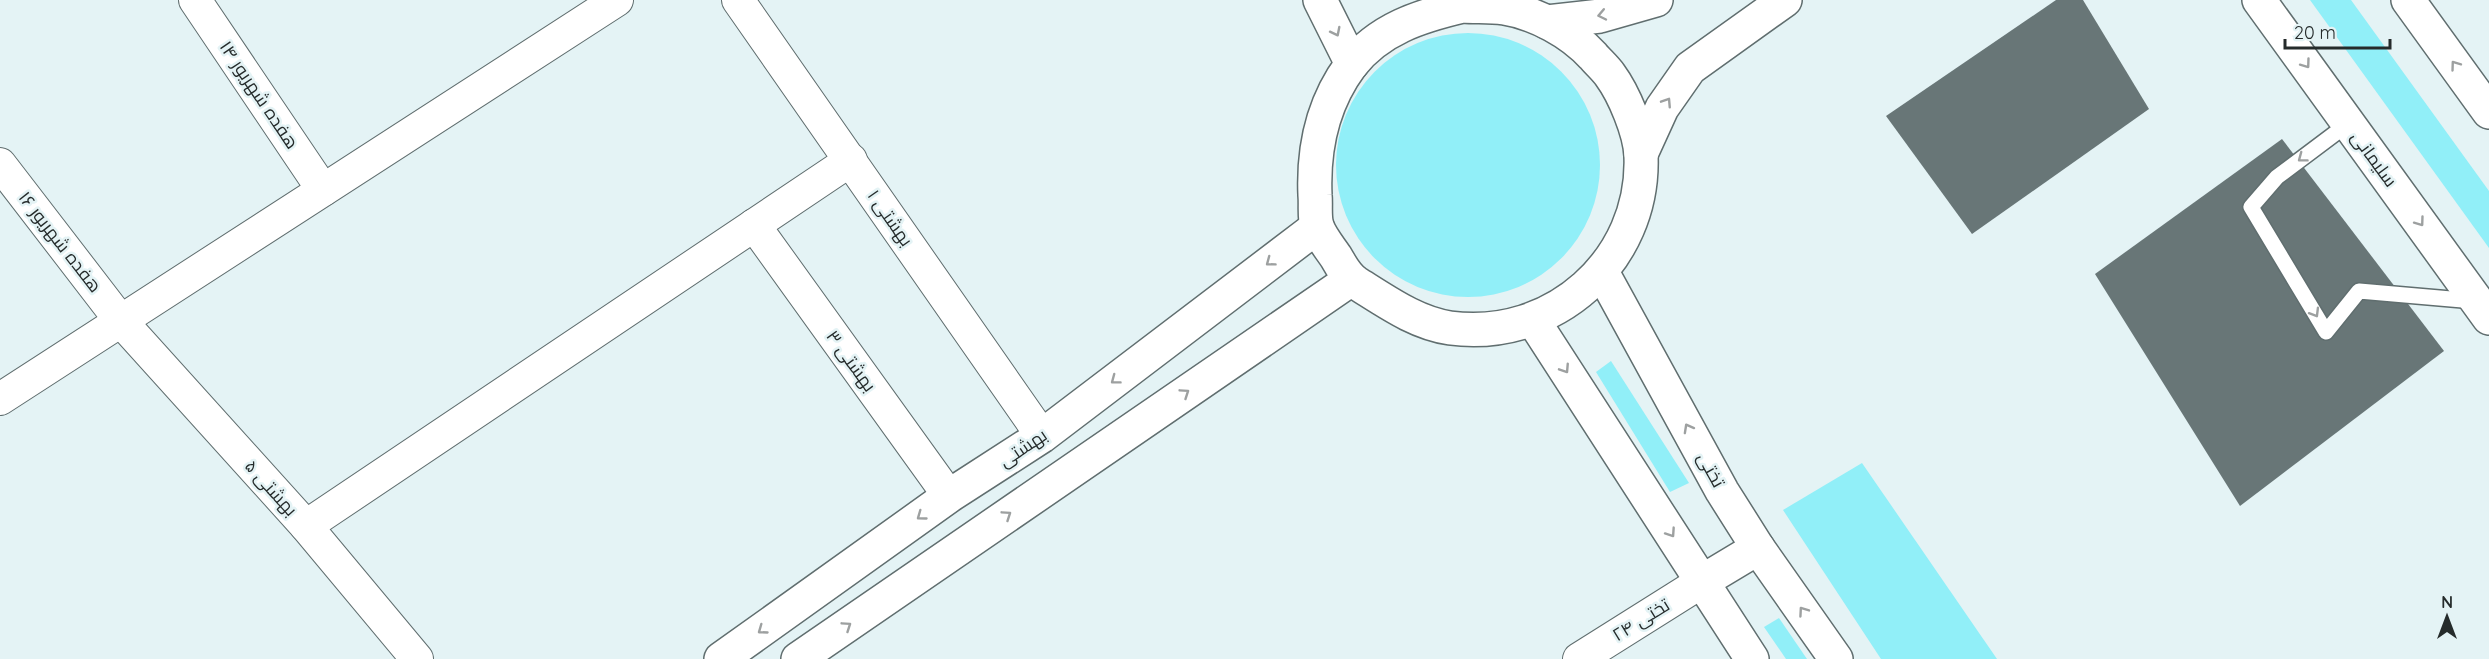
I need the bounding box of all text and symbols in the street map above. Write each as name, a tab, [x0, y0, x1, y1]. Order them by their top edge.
one-way arrow	[1597, 7, 1607, 20]
scale bar	[2285, 12, 2390, 50]
text: 20 m	[2294, 21, 2336, 44]
one-way arrow	[1329, 25, 1340, 36]
street label: هفده شهریور ۱۴	[215, 36, 304, 153]
one-way arrow	[2299, 58, 2310, 69]
one-way arrow	[2451, 60, 2462, 71]
one-way arrow	[1659, 98, 1671, 108]
street label: سلیمانی	[2346, 126, 2402, 191]
one-way arrow	[2297, 151, 2308, 162]
street label: بهشتی ۱	[863, 185, 918, 250]
street label: هفده شهریور ۱۶	[14, 187, 107, 297]
one-way arrow	[2413, 216, 2424, 227]
one-way arrow	[1266, 255, 1277, 266]
one-way arrow	[2308, 307, 2320, 317]
street label: بهشتی ۳	[821, 325, 881, 396]
one-way arrow	[1557, 363, 1569, 373]
one-way arrow	[1111, 373, 1122, 384]
one-way arrow	[1179, 389, 1190, 400]
street label: بهشتی	[994, 423, 1051, 472]
one-way arrow	[1684, 424, 1695, 434]
street label: تختی	[1692, 448, 1731, 492]
street label: بهشتی ۵	[240, 455, 303, 521]
one-way arrow	[917, 509, 928, 520]
one-way arrow	[1001, 512, 1012, 523]
one-way arrow	[1664, 526, 1675, 537]
north arrow	[2417, 587, 2477, 647]
text: N	[2441, 592, 2453, 612]
street label: تختی ۲۴	[1608, 593, 1674, 646]
one-way arrow	[1799, 606, 1810, 617]
one-way arrow	[758, 622, 769, 633]
one-way arrow	[840, 622, 851, 633]

